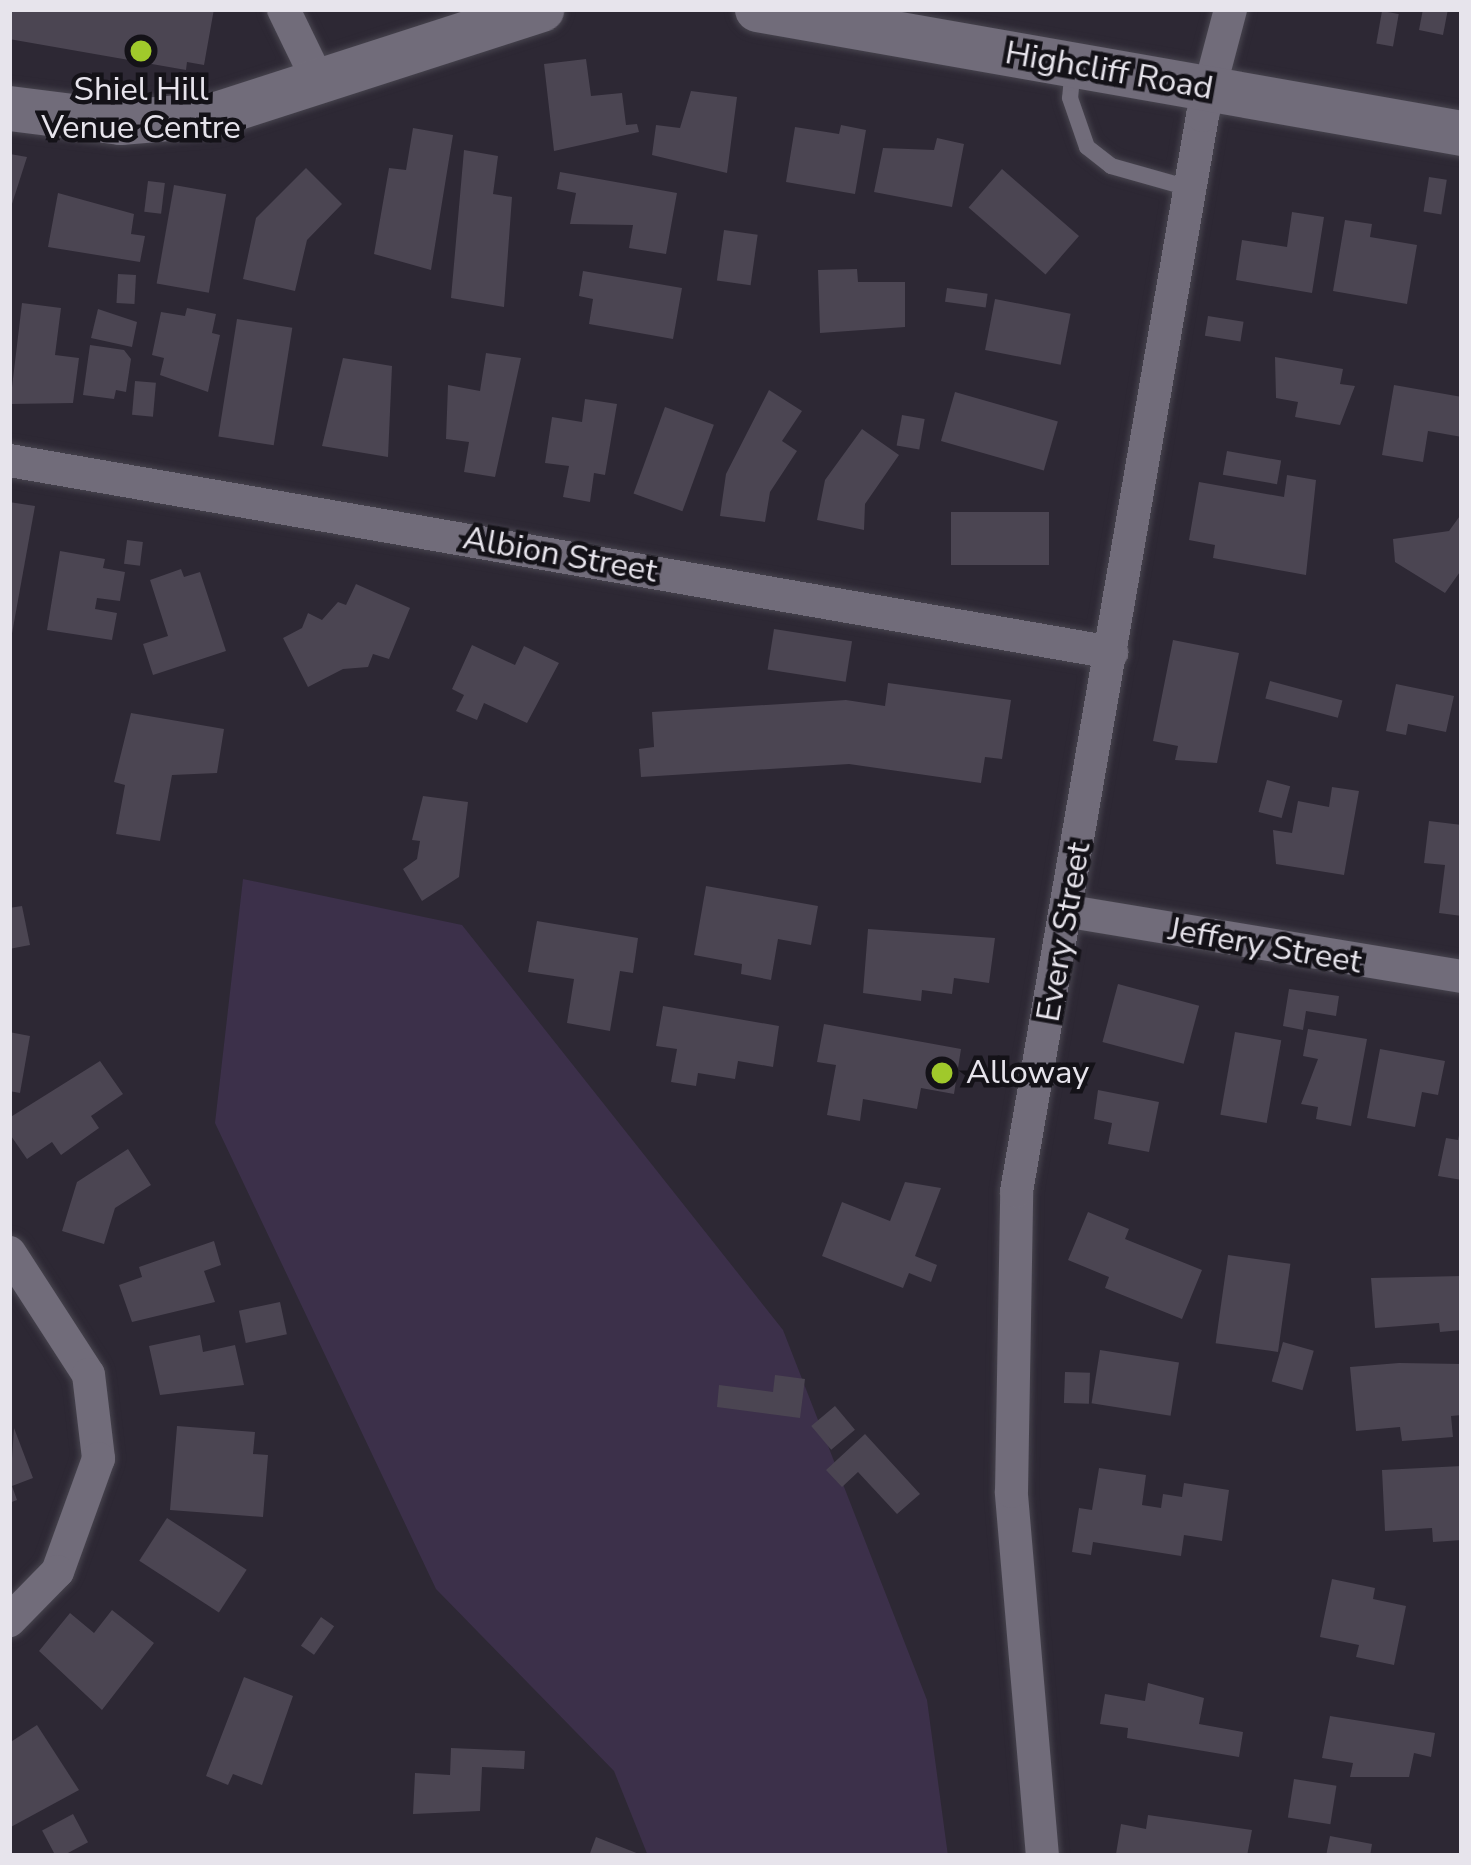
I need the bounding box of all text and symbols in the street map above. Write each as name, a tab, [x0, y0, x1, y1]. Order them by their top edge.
street label: Highcliff Road	[1002, 33, 1216, 109]
marker: Shiel Hill Venue Centre	[128, 38, 154, 64]
place label: Shiel Hill Venue Centre	[41, 70, 241, 148]
street label: Albion Street	[460, 518, 660, 592]
street label: Every Street	[1029, 839, 1099, 1025]
street label: Jeffery Street	[1166, 910, 1364, 982]
place label: Alloway	[966, 1053, 1089, 1093]
marker: Alloway	[929, 1060, 955, 1086]

